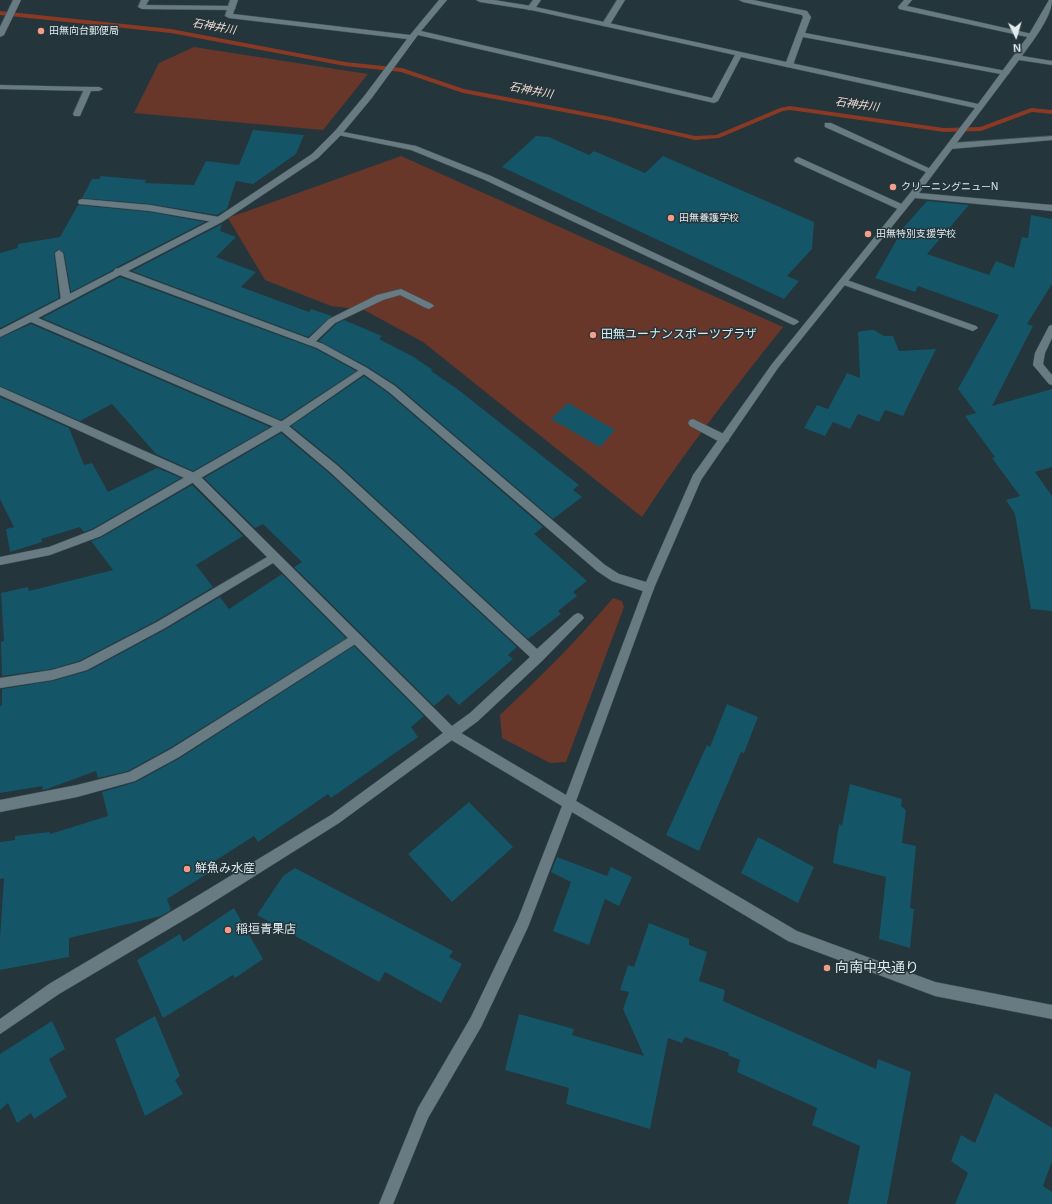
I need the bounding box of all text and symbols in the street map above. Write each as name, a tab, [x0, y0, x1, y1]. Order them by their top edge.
north arrow	[996, 16, 1036, 56]
water label: 石神井川	[191, 17, 237, 37]
place label: 田無向台郵便局	[49, 25, 119, 37]
marker: 田無向台郵便局	[36, 26, 46, 36]
text: N	[1013, 42, 1022, 54]
water label: 石神井川	[508, 80, 554, 102]
water label: 石神井川	[834, 95, 880, 115]
place label: クリーニングニューN	[901, 181, 998, 193]
marker: クリーニングニューN	[888, 182, 898, 192]
place label: 田無養護学校	[679, 212, 739, 224]
marker: 田無養護学校	[666, 213, 676, 223]
place label: 田無特別支援学校	[876, 228, 956, 240]
marker: 田無特別支援学校	[863, 229, 873, 239]
place label: 田無ユーナンスポーツプラザ	[601, 328, 757, 342]
marker: 田無ユーナンスポーツプラザ	[588, 330, 598, 340]
place label: 鮮魚み水産	[195, 862, 255, 876]
marker: 鮮魚み水産	[182, 864, 192, 874]
place label: 稲垣青果店	[236, 923, 296, 937]
marker: 稲垣青果店	[223, 925, 233, 935]
place label: 向南中央通り	[835, 960, 919, 976]
marker: 向南中央通り	[822, 963, 832, 973]

